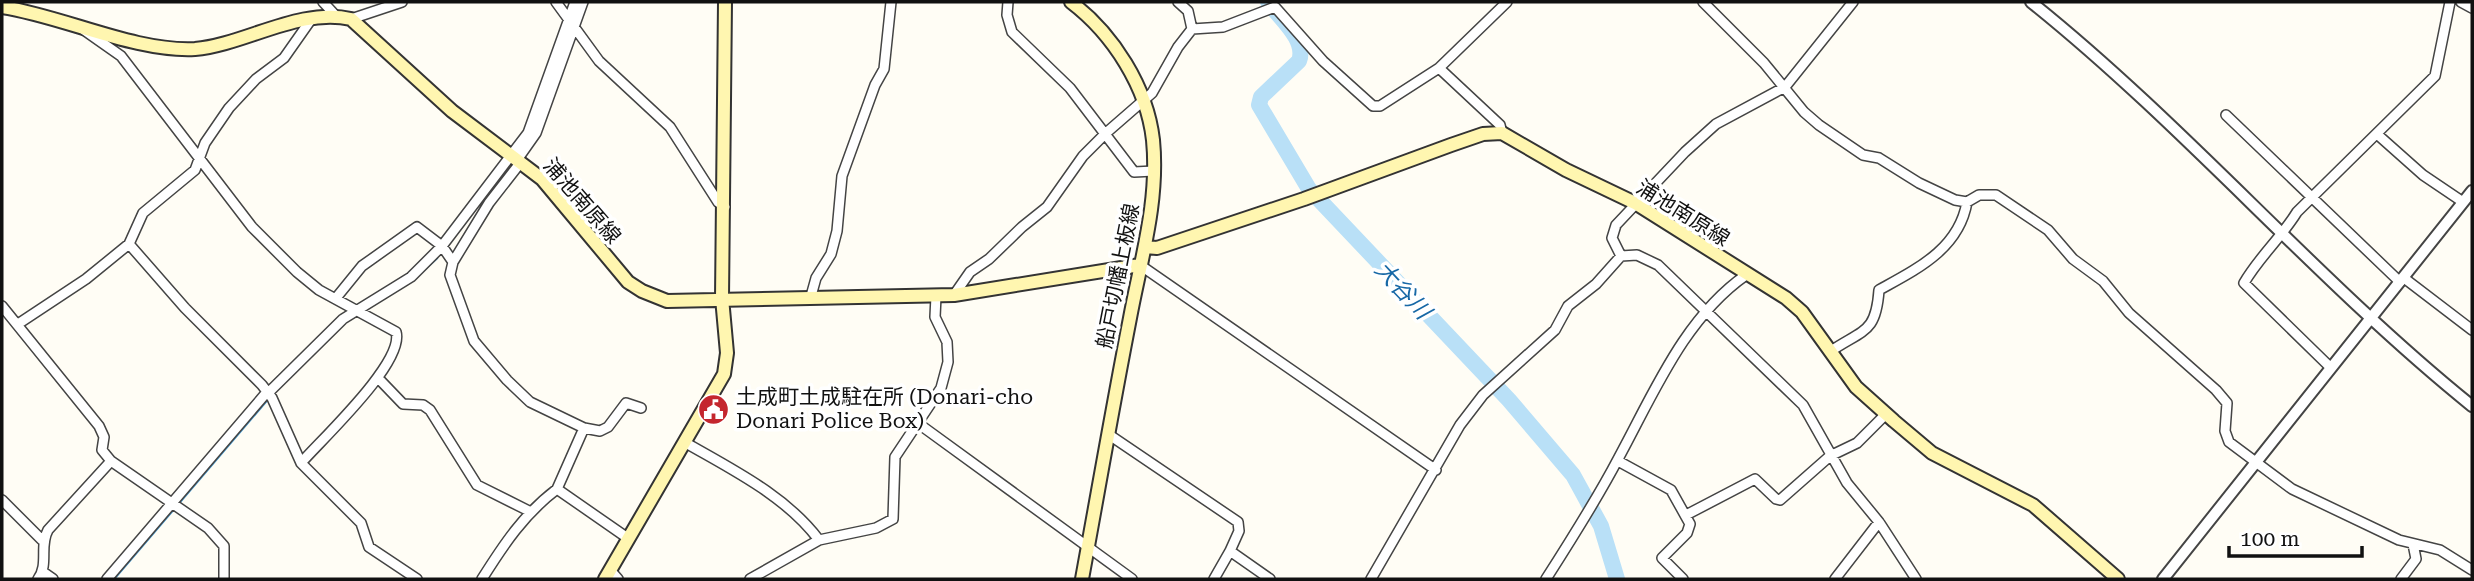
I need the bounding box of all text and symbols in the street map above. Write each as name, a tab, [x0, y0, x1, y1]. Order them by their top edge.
street label: 浦池南原線	[539, 154, 625, 248]
street label: 浦池南原線	[1632, 175, 1734, 251]
street label: 船戸切幡上板線	[1092, 202, 1144, 350]
water label: 大谷川	[1369, 256, 1438, 327]
place label: 土成町土成駐在所 (Donari-cho Donari Police Box)	[736, 385, 1033, 433]
public building icon: 土成町土成駐在所 (Donari-cho Donari Police Box)	[696, 392, 730, 426]
scale bar	[2229, 514, 2362, 558]
text: 100 m	[2240, 527, 2300, 551]

